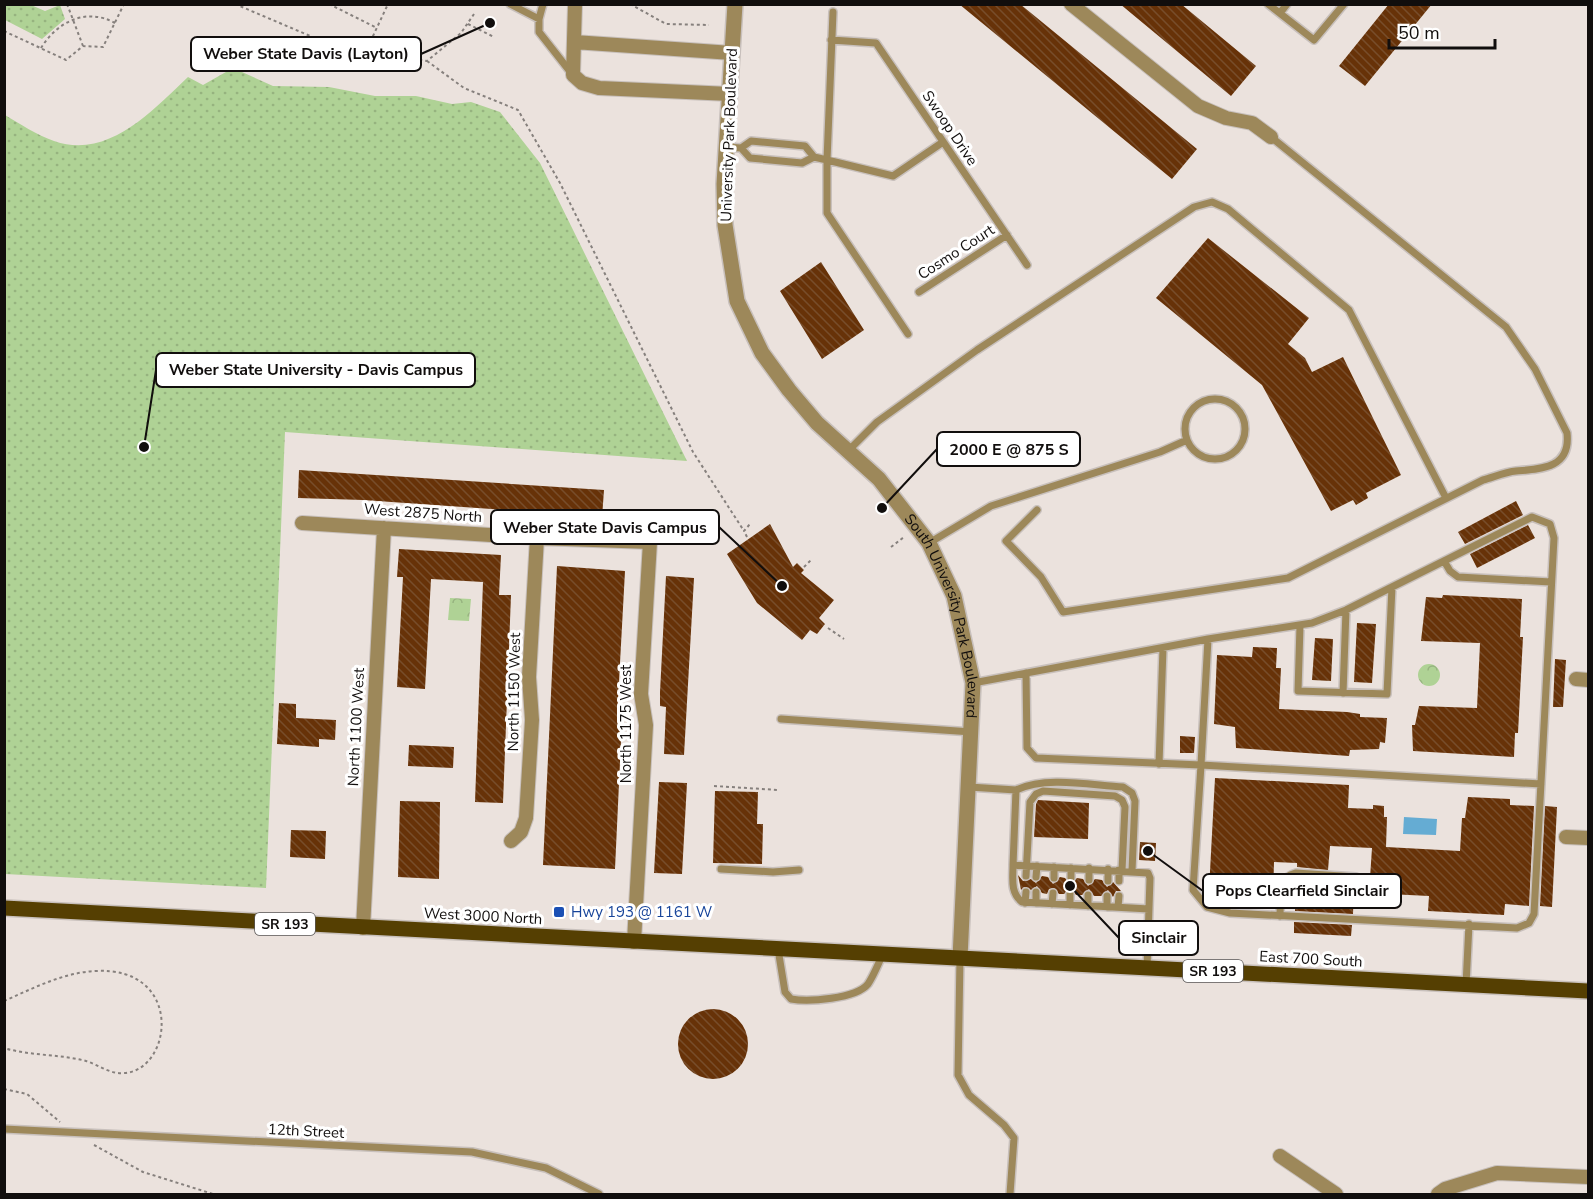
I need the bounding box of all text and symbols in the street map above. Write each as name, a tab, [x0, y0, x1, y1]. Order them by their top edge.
scale bar	[1389, 12, 1496, 50]
text: 50 m	[1398, 21, 1440, 45]
callout: Weber State Davis (Layton)	[191, 37, 421, 71]
text: Weber State Davis (Layton)	[203, 43, 409, 65]
street label: University Park Boulevard	[716, 48, 742, 222]
street label: Swoop Drive	[918, 87, 982, 169]
street label: Cosmo Court	[914, 219, 999, 284]
callout: Weber State University - Davis Campus	[156, 353, 475, 387]
text: Weber State University - Davis Campus	[169, 359, 463, 381]
callout: 2000 E @ 875 S	[937, 432, 1080, 466]
text: 2000 E @ 875 S	[949, 439, 1069, 461]
street label: West 2875 North	[363, 499, 483, 527]
callout: Weber State Davis Campus	[491, 510, 719, 544]
street label: South University Park Boulevard	[900, 510, 983, 719]
text: Weber State Davis Campus	[503, 517, 707, 539]
street label: North 1150 West	[503, 632, 525, 752]
street label: North 1175 West	[616, 664, 636, 783]
street label: North 1100 West	[343, 666, 369, 787]
callout: Pops Clearfield Sinclair	[1203, 874, 1401, 908]
text: Pops Clearfield Sinclair	[1215, 880, 1390, 902]
place label: Hwy 193 @ 1161 W	[571, 902, 713, 922]
street label: West 3000 North	[423, 903, 543, 929]
marker: Hwy 193 @ 1161 W	[552, 905, 566, 919]
road number: SR 193	[255, 913, 315, 935]
callout: Sinclair	[1119, 921, 1198, 955]
text: Sinclair	[1131, 927, 1187, 949]
street label: East 700 South	[1259, 946, 1363, 972]
road number: SR 193	[1183, 960, 1243, 982]
street label: 12th Street	[267, 1119, 345, 1143]

